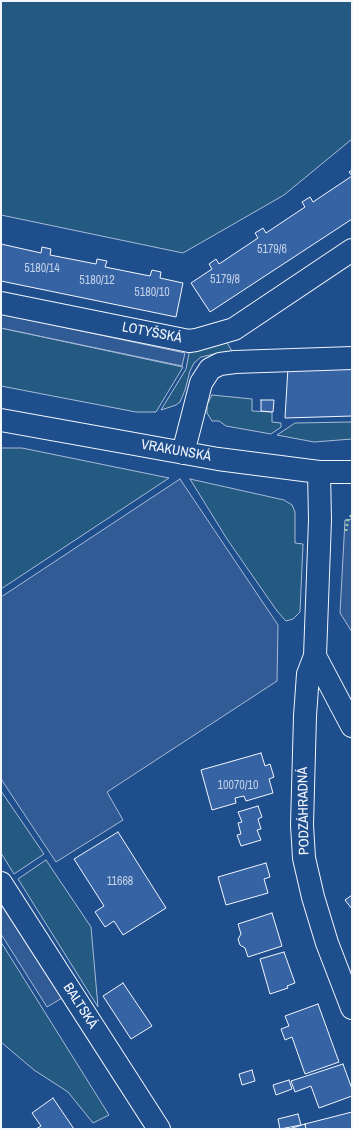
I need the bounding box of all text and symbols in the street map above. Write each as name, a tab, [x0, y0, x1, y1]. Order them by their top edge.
house number: 5179/6	[257, 243, 287, 257]
house number: 5180/14	[24, 262, 60, 276]
house number: 5179/8	[210, 273, 240, 287]
house number: 5180/12	[79, 274, 115, 288]
house number: 5180/10	[134, 286, 170, 300]
street label: LOTYŠSKÁ	[121, 319, 183, 347]
street label: VRAKUNSKÁ	[140, 437, 212, 465]
street label: PODZÁHRADNÁ	[295, 767, 313, 855]
house number: 10070/10	[217, 779, 259, 793]
house number: 11668	[107, 875, 133, 889]
street label: BALTSKÁ	[59, 980, 101, 1032]

